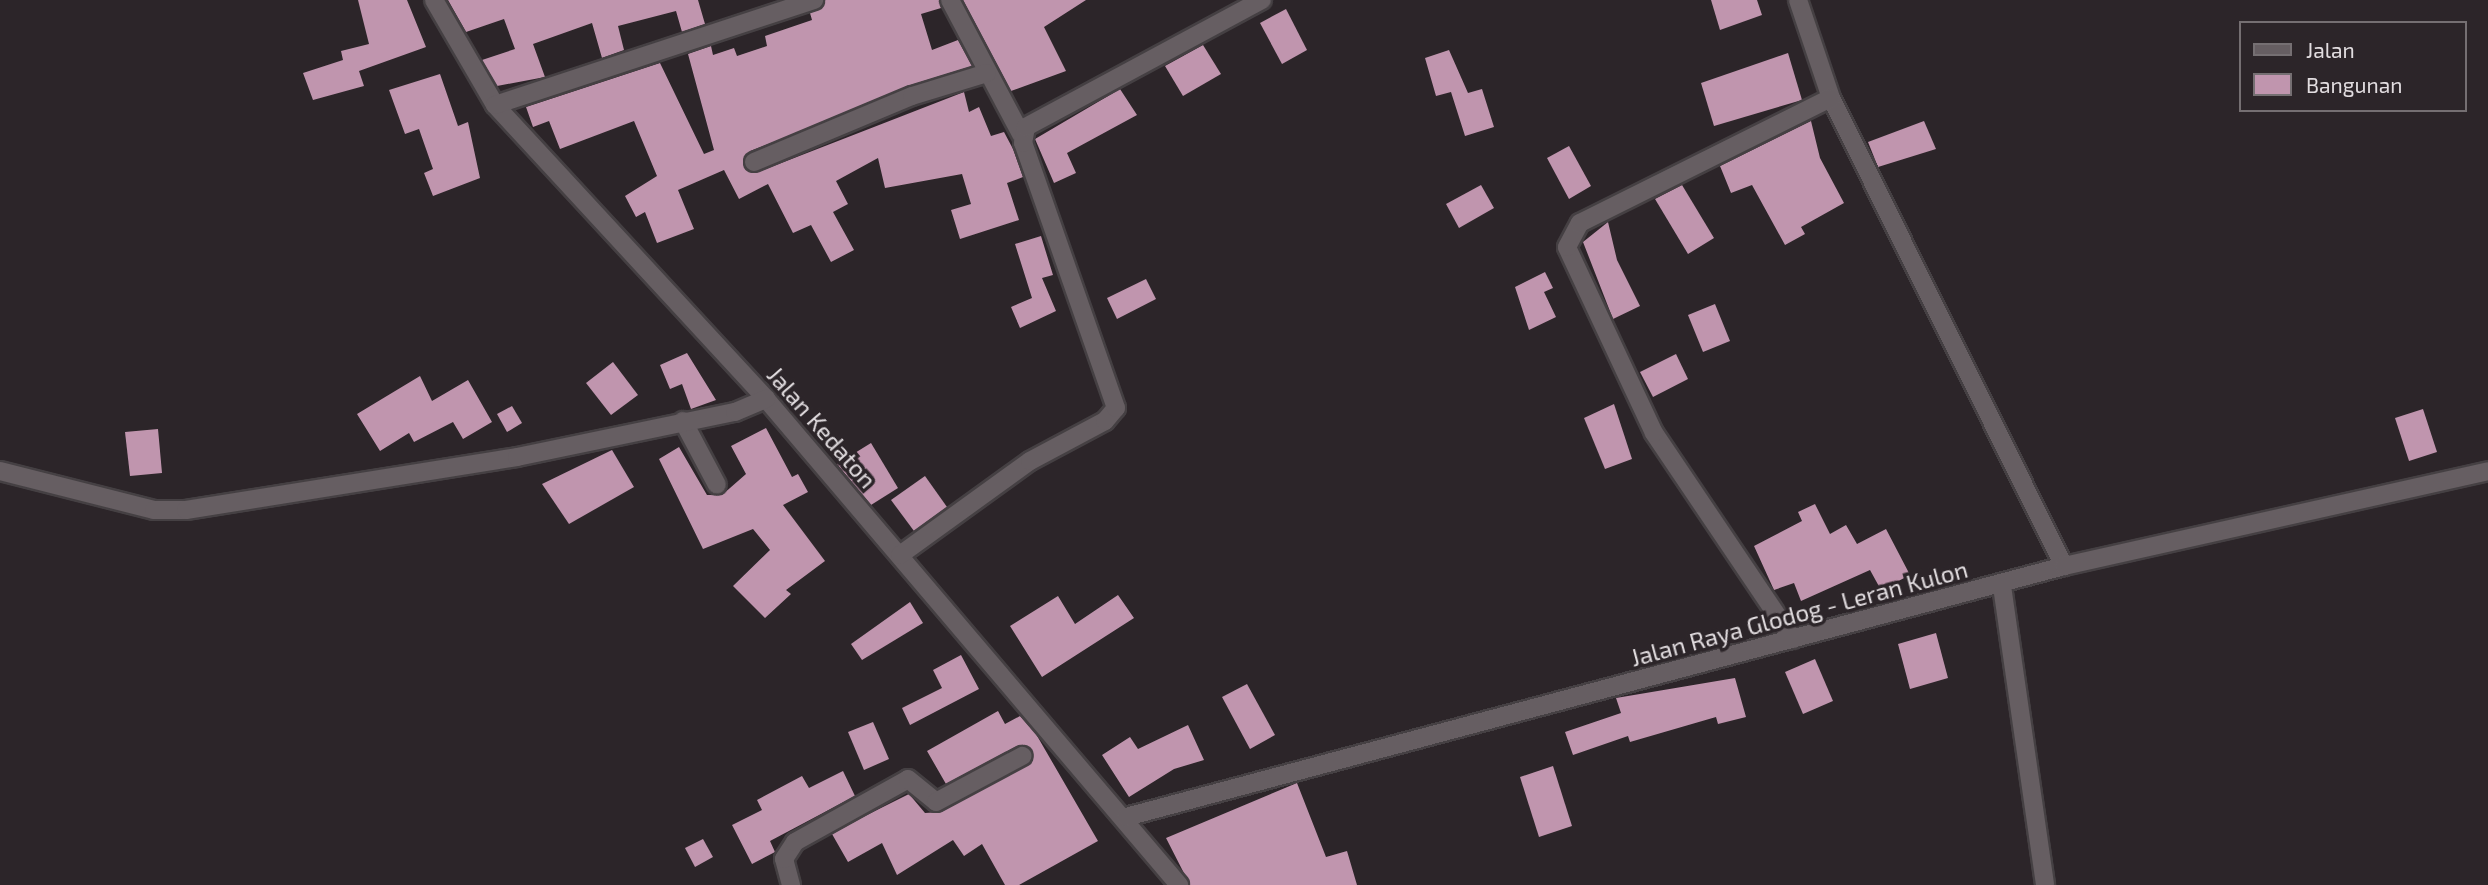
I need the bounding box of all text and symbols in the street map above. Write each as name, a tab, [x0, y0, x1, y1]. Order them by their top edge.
legend	[2240, 21, 2467, 112]
text: Jalan	[2306, 37, 2355, 62]
text: Bangunan	[2306, 72, 2402, 97]
street label: Jalan Kedaton	[761, 360, 883, 494]
street label: Jalan Raya Glodog - Leran Kulon	[1627, 554, 1971, 672]

